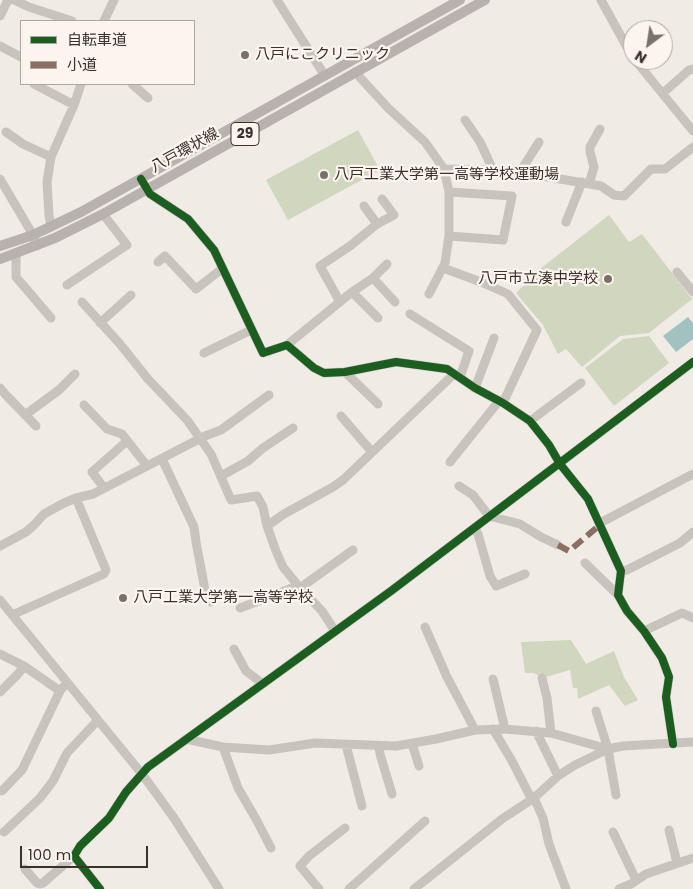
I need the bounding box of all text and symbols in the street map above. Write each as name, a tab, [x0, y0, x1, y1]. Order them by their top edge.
legend	[20, 20, 195, 85]
north arrow	[623, 20, 673, 70]
text: 自転車道	[67, 29, 127, 50]
place label: 八戸にこクリニック	[255, 46, 390, 64]
text: N	[631, 46, 650, 68]
marker: 八戸にこクリニック	[239, 49, 251, 61]
text: 小道	[67, 54, 97, 75]
road number: 29	[231, 122, 259, 146]
street label: 八戸環状線	[148, 125, 222, 177]
place label: 八戸工業大学第一高等学校運動場	[334, 166, 559, 184]
marker: 八戸工業大学第一高等学校運動場	[318, 169, 330, 181]
place label: 八戸市立湊中学校	[478, 270, 598, 288]
marker: 八戸市立湊中学校	[602, 273, 614, 285]
place label: 八戸工業大学第一高等学校	[133, 589, 313, 607]
marker: 八戸工業大学第一高等学校	[117, 592, 129, 604]
scale bar	[22, 836, 150, 868]
text: 100 m	[28, 844, 71, 865]

